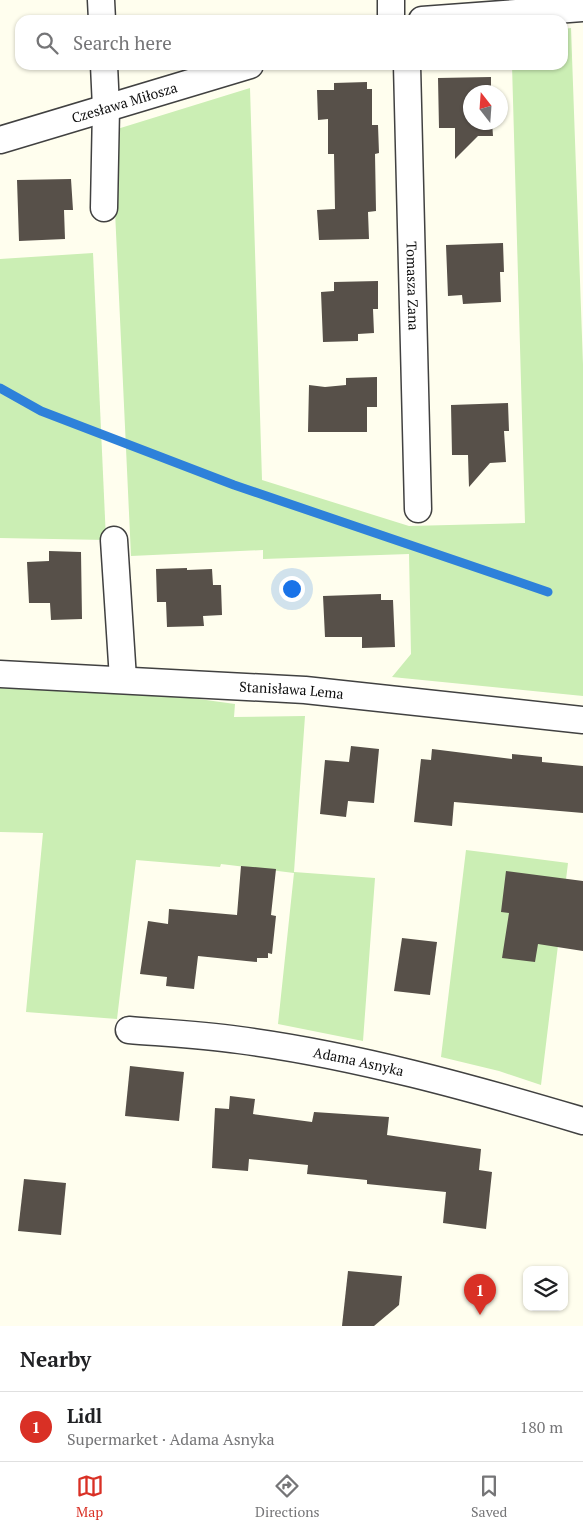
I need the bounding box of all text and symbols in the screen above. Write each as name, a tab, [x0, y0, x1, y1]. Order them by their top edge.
search box	[15, 15, 568, 70]
icon: search	[33, 29, 61, 57]
text: Search here	[73, 30, 172, 55]
street label: Czesława Miłosza	[69, 77, 180, 127]
north arrow	[463, 85, 508, 130]
street label: Tomasza Zana	[402, 241, 424, 331]
your location	[279, 576, 305, 602]
street label: Stanisława Lema	[239, 677, 345, 703]
street label: Adama Asnyka	[312, 1042, 406, 1080]
map controls	[523, 1266, 568, 1311]
button: layers	[523, 1266, 568, 1311]
pin: 1	[464, 1274, 496, 1315]
text: Nearby	[20, 1345, 91, 1373]
text: Lidl	[67, 1403, 102, 1428]
text: 1	[31, 1416, 41, 1438]
text: 180 m	[520, 1416, 563, 1438]
text: Supermarket · Adama Asnyka	[67, 1428, 275, 1450]
tab: Map	[76, 1472, 104, 1521]
tab: Directions	[255, 1472, 320, 1521]
tab: Saved	[471, 1472, 507, 1521]

